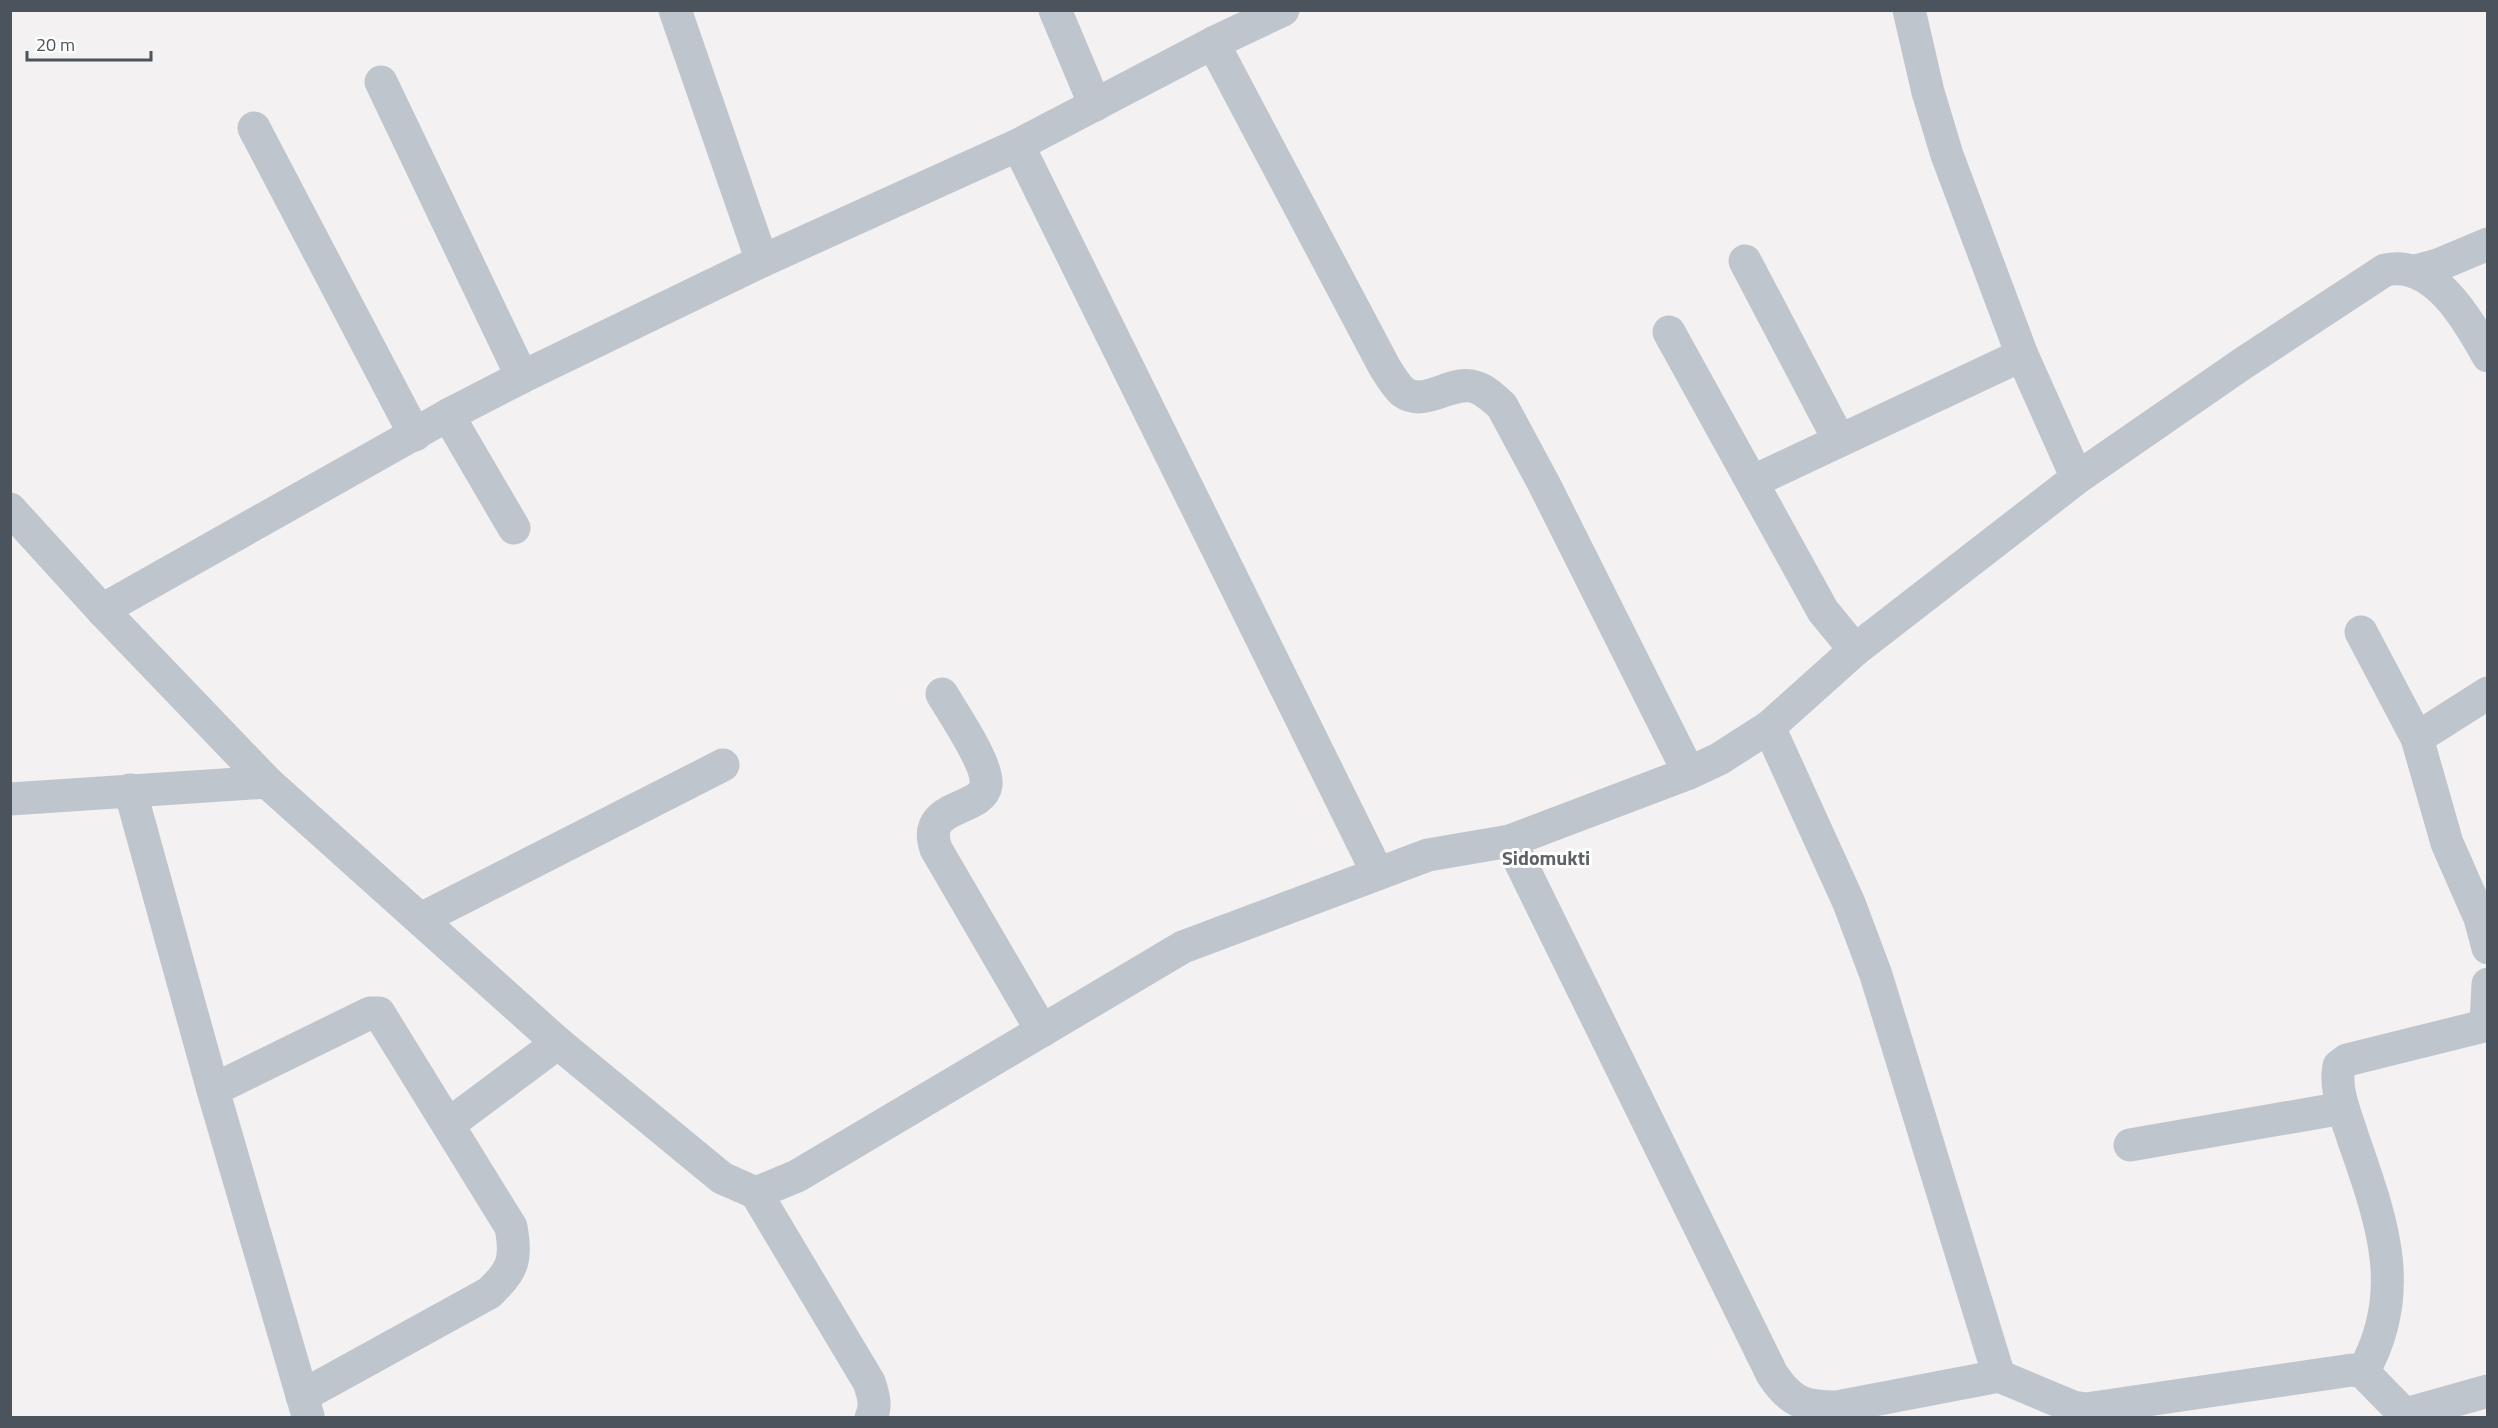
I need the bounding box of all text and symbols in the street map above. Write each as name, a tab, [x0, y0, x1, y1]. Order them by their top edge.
scale bar	[27, 24, 152, 62]
text: 20 m	[36, 31, 75, 58]
district label: Sidomukti	[1502, 842, 1590, 873]

